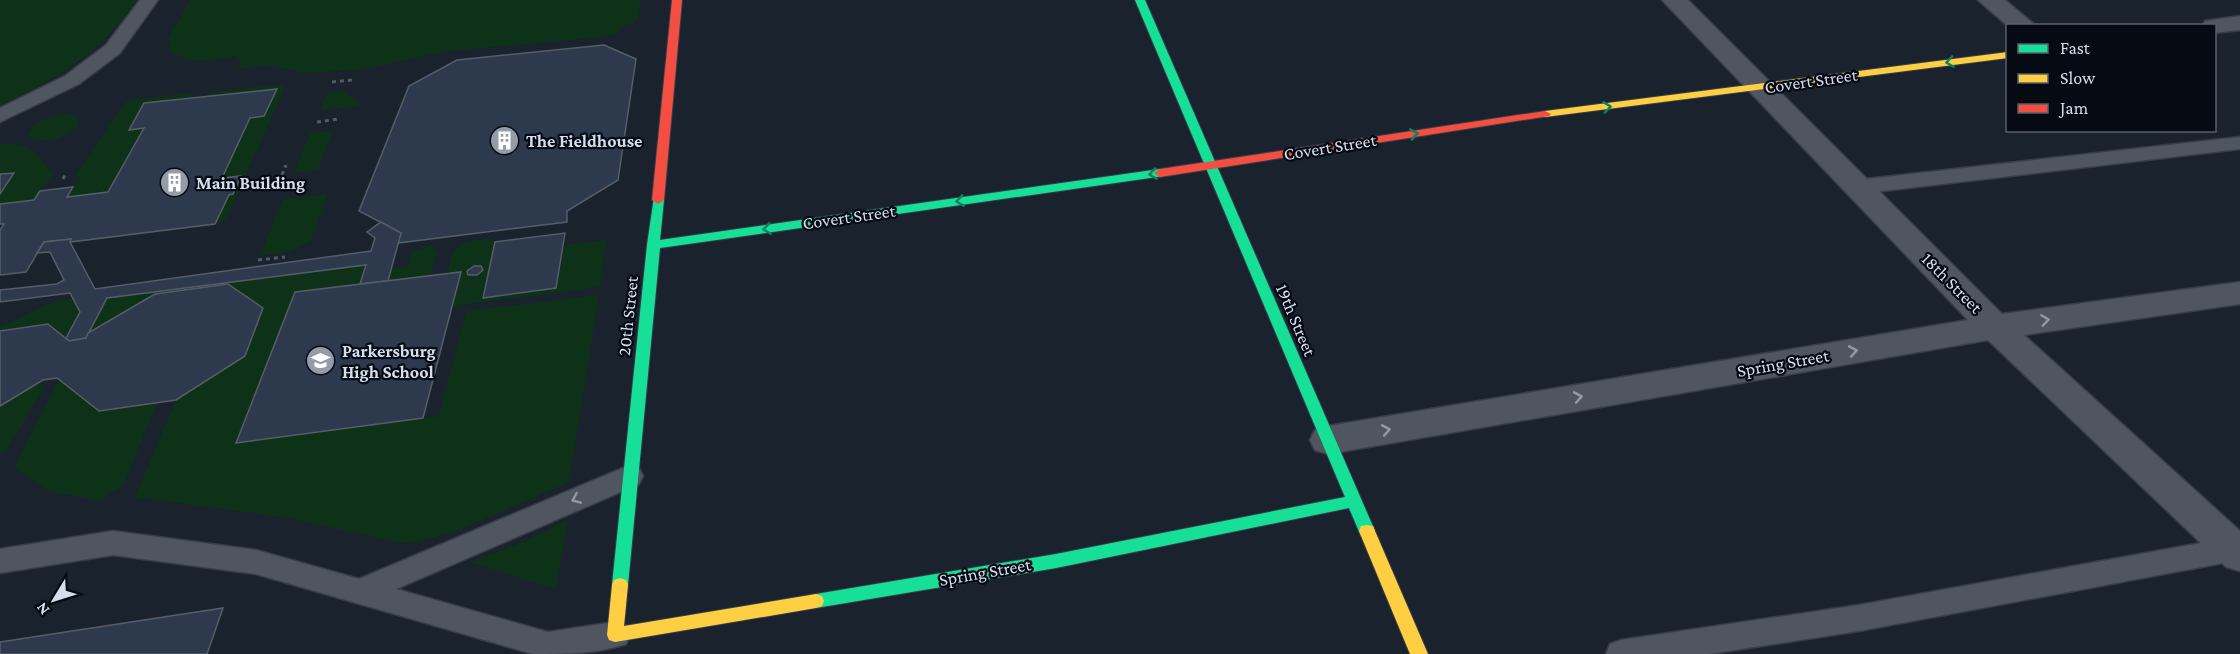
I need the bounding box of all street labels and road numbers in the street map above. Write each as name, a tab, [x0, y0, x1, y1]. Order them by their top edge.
street label: Covert Street	[1763, 64, 1860, 97]
street label: Covert Street	[1282, 130, 1379, 164]
street label: Covert Street	[801, 200, 898, 233]
street label: 18th Street	[1918, 249, 1987, 318]
street label: 20th Street	[614, 274, 642, 357]
street label: 19th Street	[1272, 281, 1321, 360]
street label: Spring Street	[1736, 345, 1831, 381]
street label: Spring Street	[938, 554, 1033, 590]

